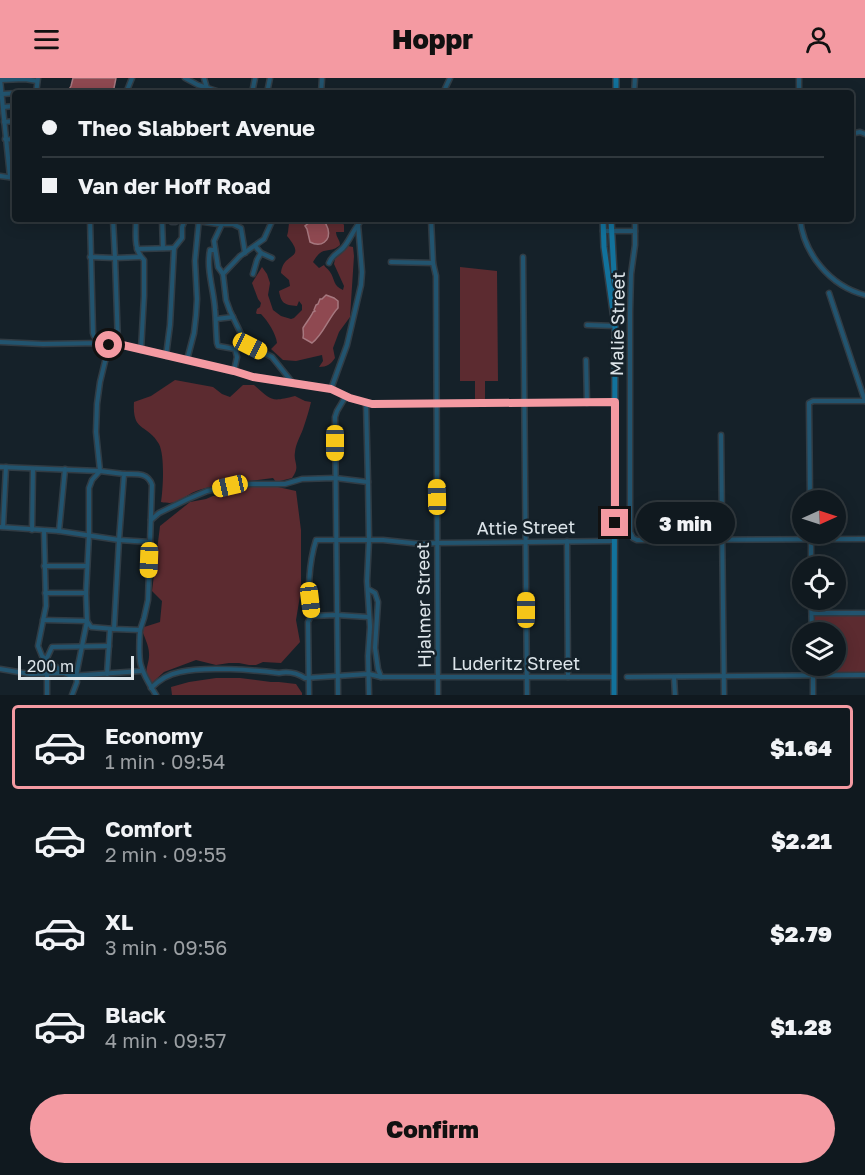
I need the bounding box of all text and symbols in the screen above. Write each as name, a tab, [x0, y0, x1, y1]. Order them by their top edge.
icon: menu	[30, 23, 63, 56]
text: Hoppr	[392, 23, 473, 55]
icon: person	[802, 23, 835, 56]
text: Theo Slabbert Avenue	[78, 114, 315, 141]
text: Van der Hoff Road	[78, 172, 271, 199]
street label: Malie Street	[605, 272, 629, 376]
car	[230, 330, 270, 362]
route start	[95, 331, 122, 358]
car	[326, 425, 344, 461]
car	[210, 473, 250, 499]
car	[428, 479, 446, 515]
north arrow	[792, 490, 846, 544]
map controls	[792, 490, 846, 676]
callout: 3 min	[636, 502, 735, 544]
route end	[601, 509, 628, 536]
text: 3 min	[659, 511, 712, 535]
street label: Attie Street	[476, 515, 575, 539]
car	[139, 542, 159, 578]
street label: Hjalmer Street	[411, 542, 435, 668]
button: locate	[792, 556, 846, 610]
car	[299, 581, 321, 619]
car	[517, 592, 535, 628]
button: layers	[792, 622, 846, 676]
street label: Luderitz Street	[452, 652, 580, 674]
scale bar	[18, 653, 134, 680]
text: 200 m	[27, 656, 74, 676]
icon: car	[33, 720, 87, 774]
text: Economy	[105, 722, 203, 749]
text: $1.64	[770, 734, 832, 761]
text: 1 min · 09:54	[105, 749, 225, 773]
icon: car	[33, 813, 87, 867]
text: Comfort	[105, 815, 192, 842]
text: $2.21	[771, 827, 832, 854]
text: 2 min · 09:55	[105, 842, 227, 866]
icon: car	[33, 906, 87, 960]
text: XL	[105, 908, 133, 935]
text: $2.79	[770, 920, 832, 947]
text: 3 min · 09:56	[105, 935, 227, 959]
icon: car	[33, 999, 87, 1053]
text: Black	[105, 1001, 166, 1028]
text: $1.28	[770, 1013, 832, 1040]
text: 4 min · 09:57	[105, 1028, 226, 1052]
button: Confirm	[30, 1094, 835, 1163]

